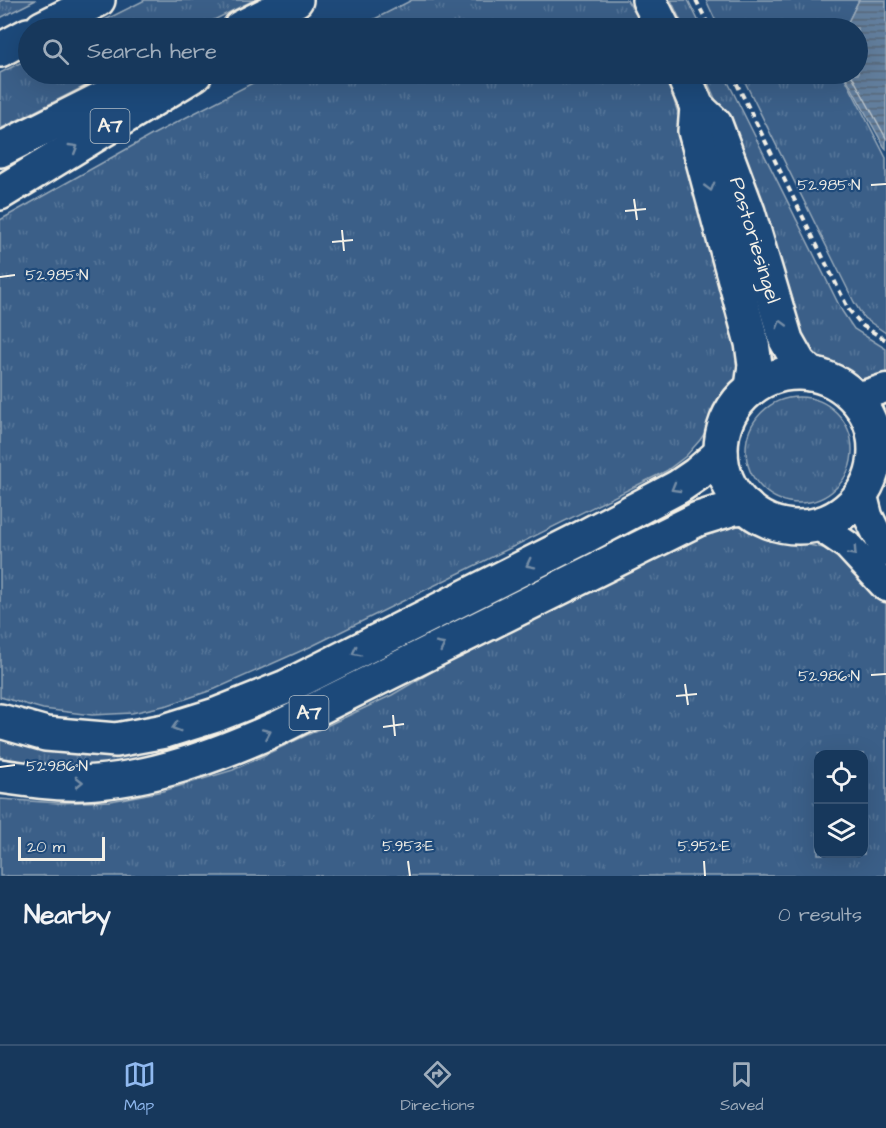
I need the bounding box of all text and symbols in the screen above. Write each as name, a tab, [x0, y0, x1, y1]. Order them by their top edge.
search box	[18, 18, 868, 84]
icon: search	[39, 35, 72, 68]
text: Search here	[87, 36, 217, 67]
road number: A7	[90, 109, 130, 143]
one-way arrow	[68, 143, 78, 155]
street label: Pastoriesingel	[720, 173, 788, 307]
text: 52.985°N	[798, 175, 860, 196]
one-way arrow	[703, 182, 716, 192]
text: 52.985°N	[26, 265, 88, 286]
one-way arrow	[776, 319, 788, 330]
one-way arrow	[671, 481, 681, 493]
one-way arrow	[846, 545, 857, 555]
one-way arrow	[525, 557, 536, 568]
one-way arrow	[435, 642, 446, 654]
one-way arrow	[351, 644, 362, 656]
text: 52.986°N	[798, 666, 860, 687]
road number: A7	[290, 696, 328, 730]
one-way arrow	[171, 720, 182, 732]
one-way arrow	[260, 728, 271, 740]
map controls	[814, 750, 868, 858]
button: locate	[814, 750, 868, 804]
text: 52.986°N	[26, 756, 88, 777]
one-way arrow	[75, 776, 84, 788]
button: layers	[814, 804, 868, 858]
scale bar	[18, 834, 105, 862]
text: 20 m	[27, 836, 65, 858]
text: 5.953°E	[382, 836, 434, 857]
text: 5.952°E	[678, 836, 730, 857]
text: Nearby	[24, 897, 111, 933]
text: 0 results	[778, 901, 862, 929]
tab: Map	[123, 1058, 156, 1116]
tab: Directions	[401, 1058, 475, 1116]
tab: Saved	[720, 1058, 763, 1116]

